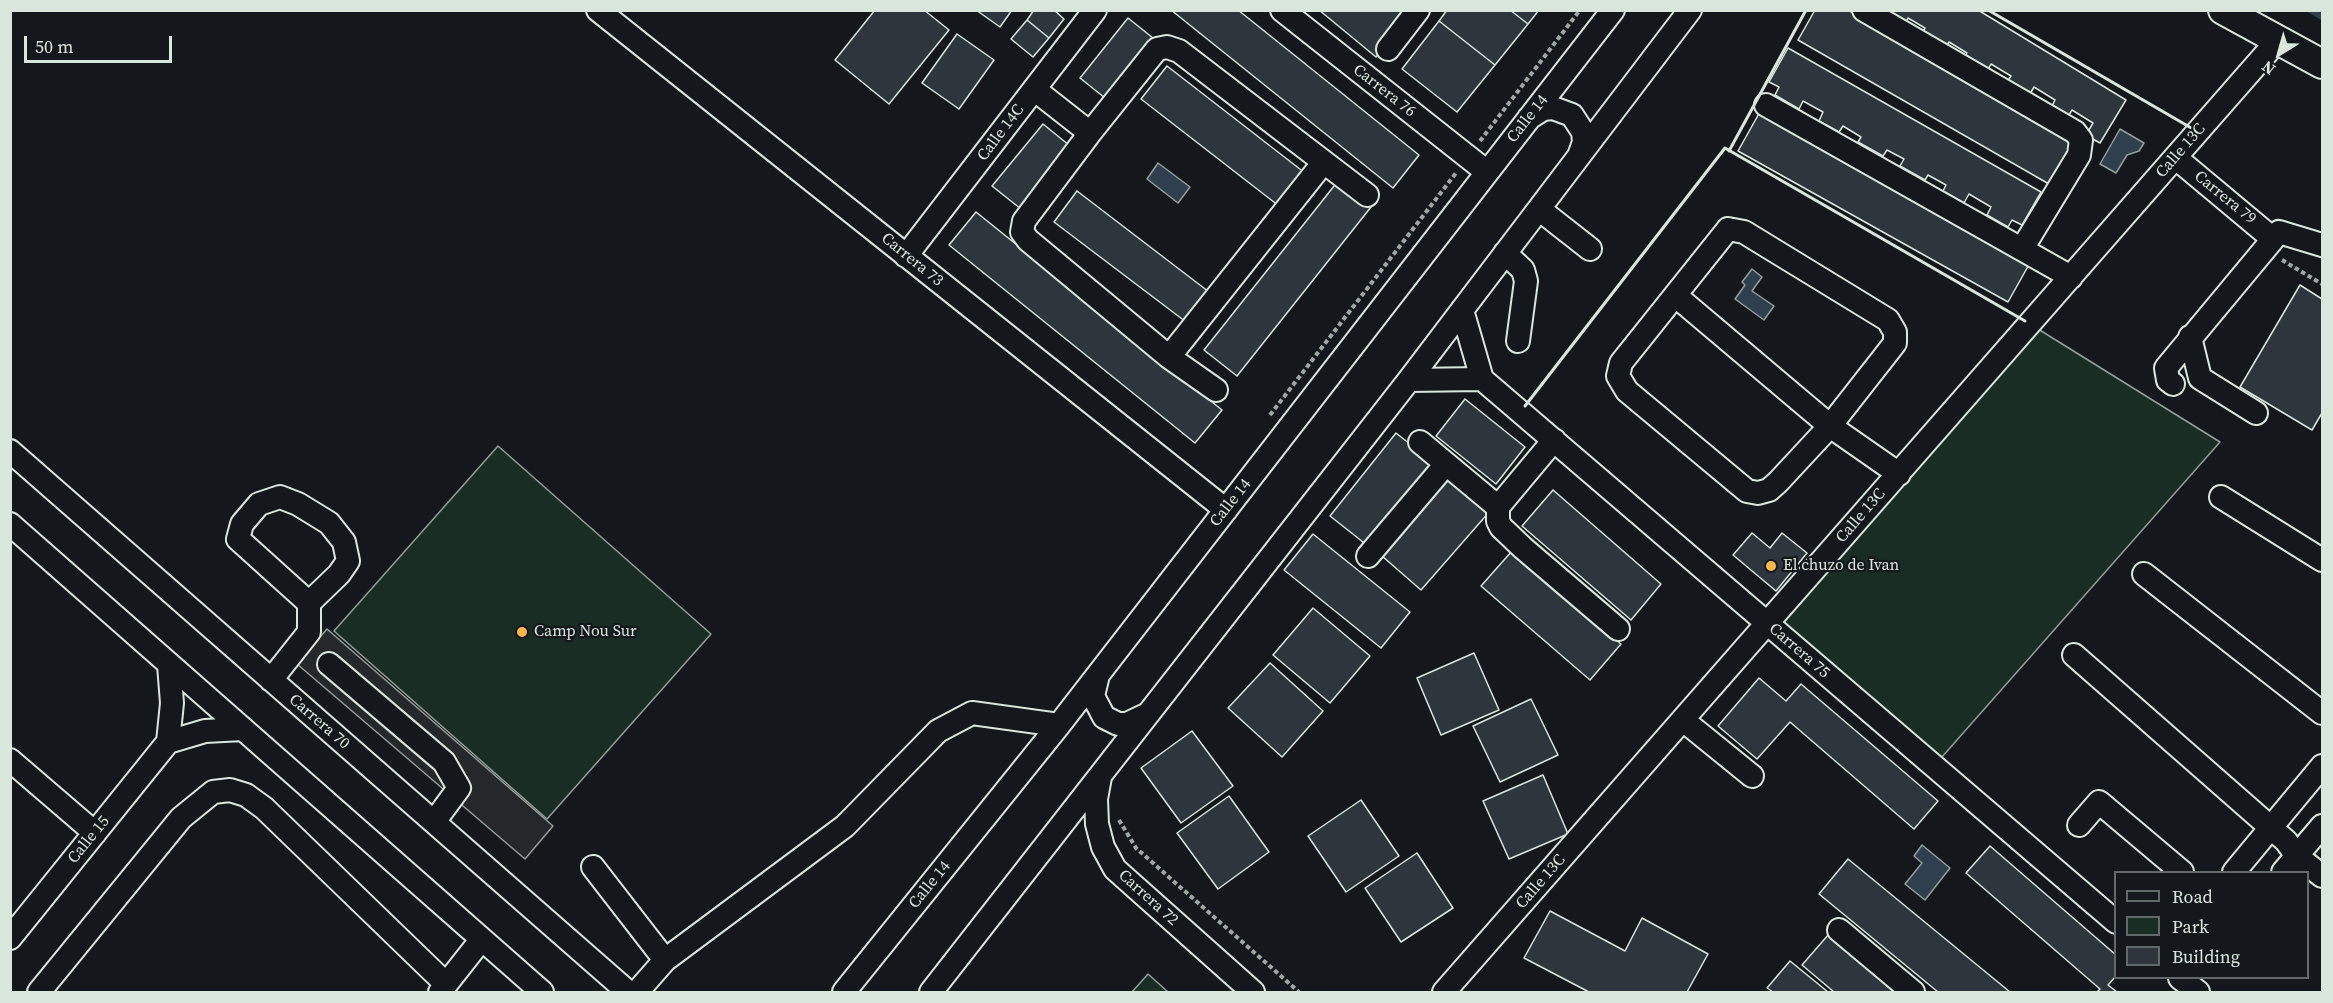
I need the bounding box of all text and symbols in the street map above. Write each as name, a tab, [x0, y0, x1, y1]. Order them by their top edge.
scale bar	[27, 24, 176, 62]
north arrow	[2249, 24, 2309, 84]
text: 50 m	[35, 34, 73, 59]
text: N	[2257, 56, 2279, 81]
street label: Carrera 76	[1349, 61, 1419, 121]
street label: Calle 14	[1503, 91, 1553, 147]
street label: Calle 14C	[974, 101, 1028, 165]
street label: Calle 13C	[2152, 120, 2210, 182]
street label: Carrera 79	[2190, 167, 2260, 229]
street label: Carrera 73	[877, 229, 947, 291]
street label: Calle 14	[1206, 475, 1256, 531]
street label: Calle 13C	[1832, 485, 1890, 547]
place label: El chuzo de Ivan	[1783, 556, 1899, 576]
marker: El chuzo de Ivan	[1764, 559, 1778, 573]
street label: Carrera 75	[1765, 619, 1833, 683]
place label: Camp Nou Sur	[534, 622, 637, 642]
marker: Camp Nou Sur	[515, 625, 529, 639]
street label: Carrera 70	[285, 690, 353, 754]
street label: Calle 15	[64, 812, 114, 868]
street label: Calle 13C	[1512, 851, 1570, 913]
street label: Calle 14	[905, 857, 955, 913]
street label: Carrera 72	[1114, 866, 1182, 930]
legend	[2114, 871, 2309, 979]
text: Road	[2172, 884, 2213, 909]
text: Park	[2172, 914, 2209, 939]
text: Building	[2172, 944, 2240, 969]

